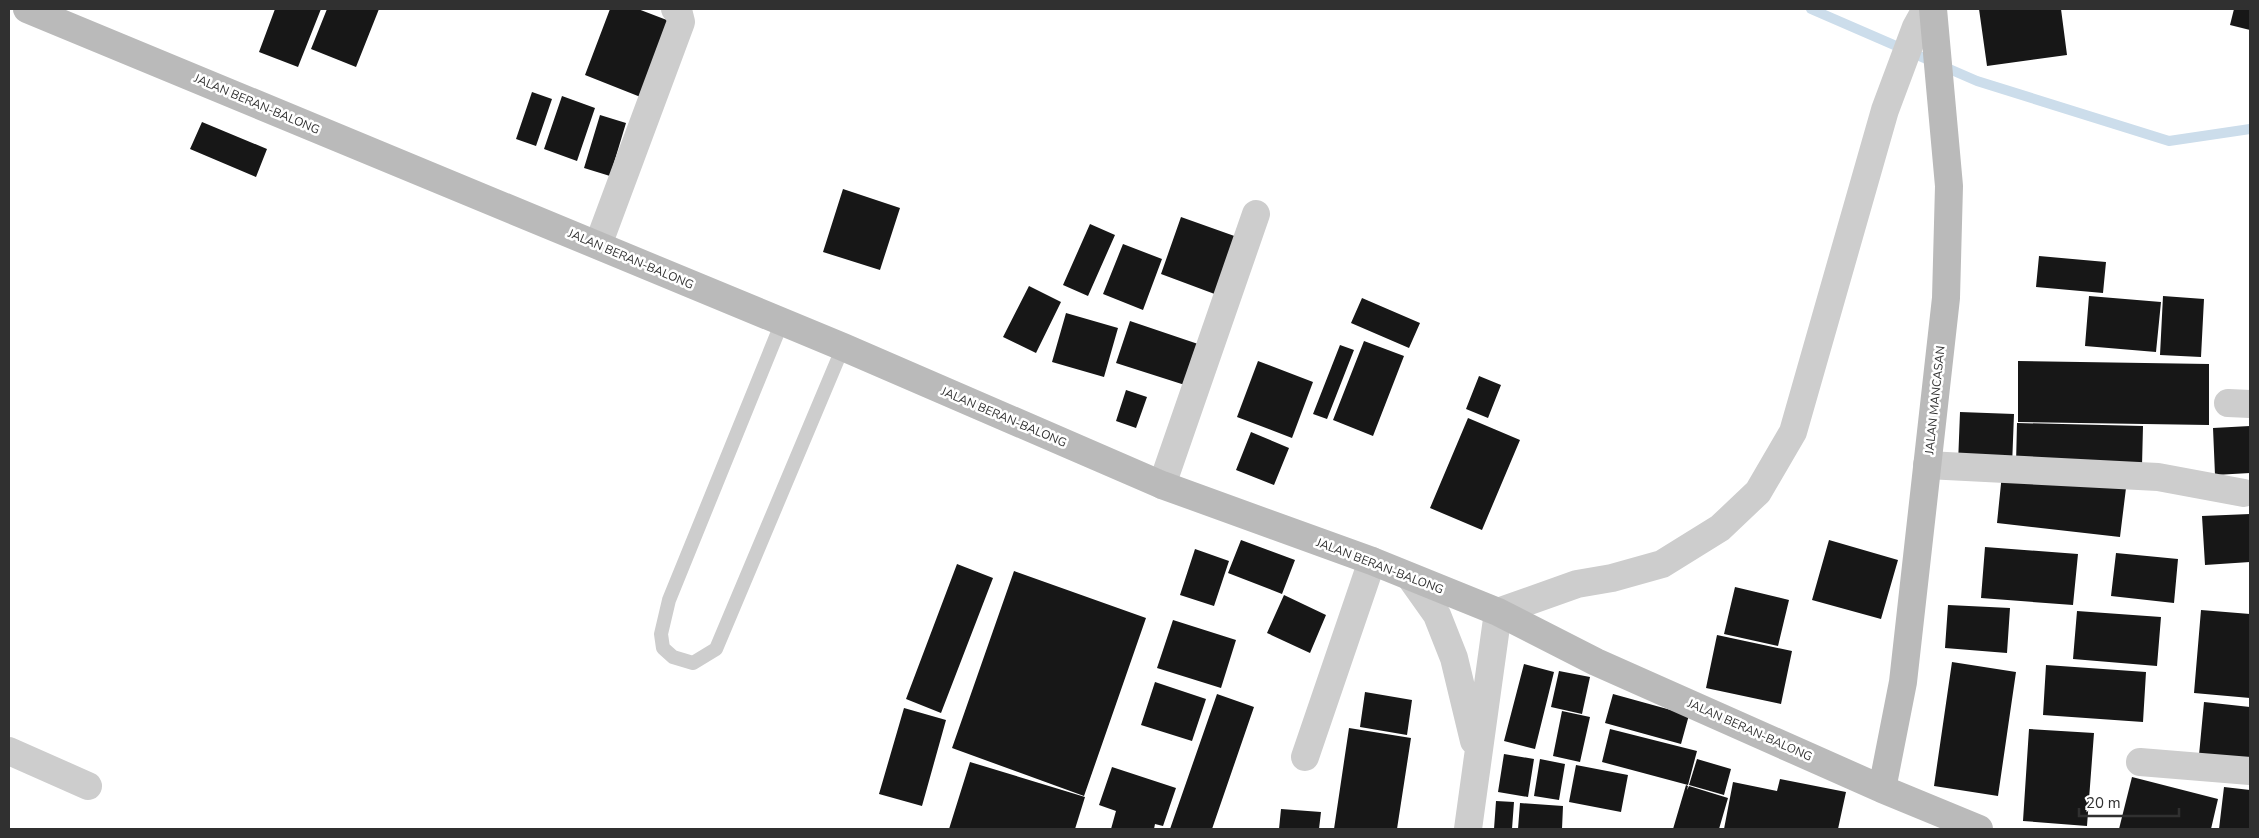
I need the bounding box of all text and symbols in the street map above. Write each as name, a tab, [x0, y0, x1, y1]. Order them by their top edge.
street label: JALAN BERAN-BALONG	[191, 70, 322, 138]
street label: JALAN BERAN-BALONG	[565, 225, 696, 293]
street label: JALAN MANCASAN	[1921, 345, 1949, 456]
street label: JALAN BERAN-BALONG	[938, 383, 1069, 451]
street label: JALAN BERAN-BALONG	[1313, 534, 1446, 598]
street label: JALAN BERAN-BALONG	[1684, 695, 1815, 765]
scale bar	[2079, 786, 2179, 818]
text: 20 m	[2086, 793, 2121, 813]

